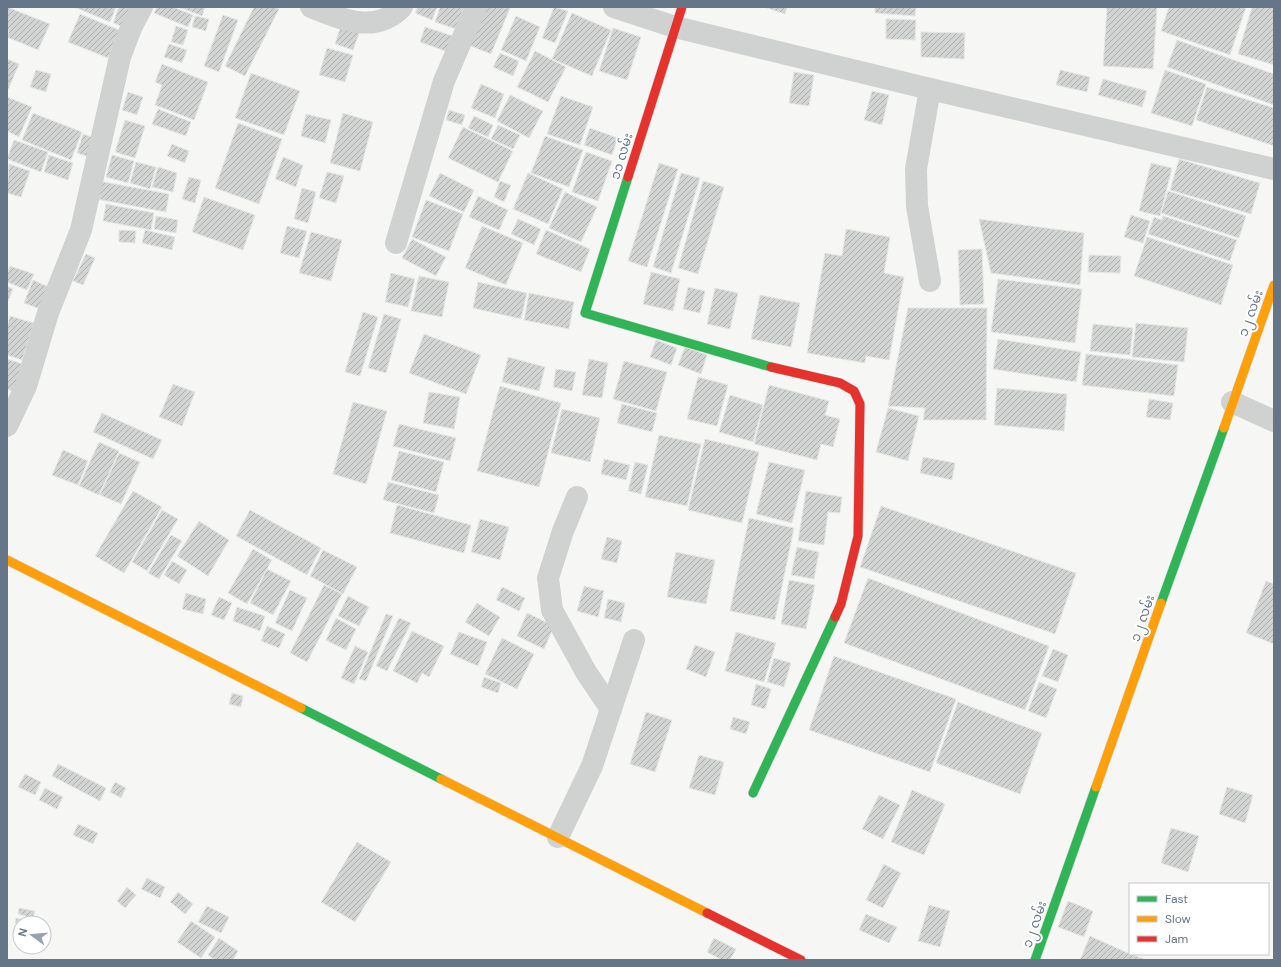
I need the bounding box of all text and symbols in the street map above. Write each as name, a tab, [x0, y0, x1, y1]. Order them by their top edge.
street label: ၁၁ လမ်း	[606, 131, 637, 181]
street label: ၁၂ လမ်း	[1234, 288, 1269, 339]
street label: ၁၂ လမ်း	[1127, 593, 1160, 644]
legend	[1129, 883, 1269, 955]
text: Fast	[1165, 891, 1188, 907]
street label: ၁၂ လမ်း	[1019, 899, 1052, 950]
text: Slow	[1165, 911, 1191, 927]
north arrow	[12, 915, 52, 955]
text: N	[15, 926, 30, 938]
text: Jam	[1165, 931, 1188, 947]

